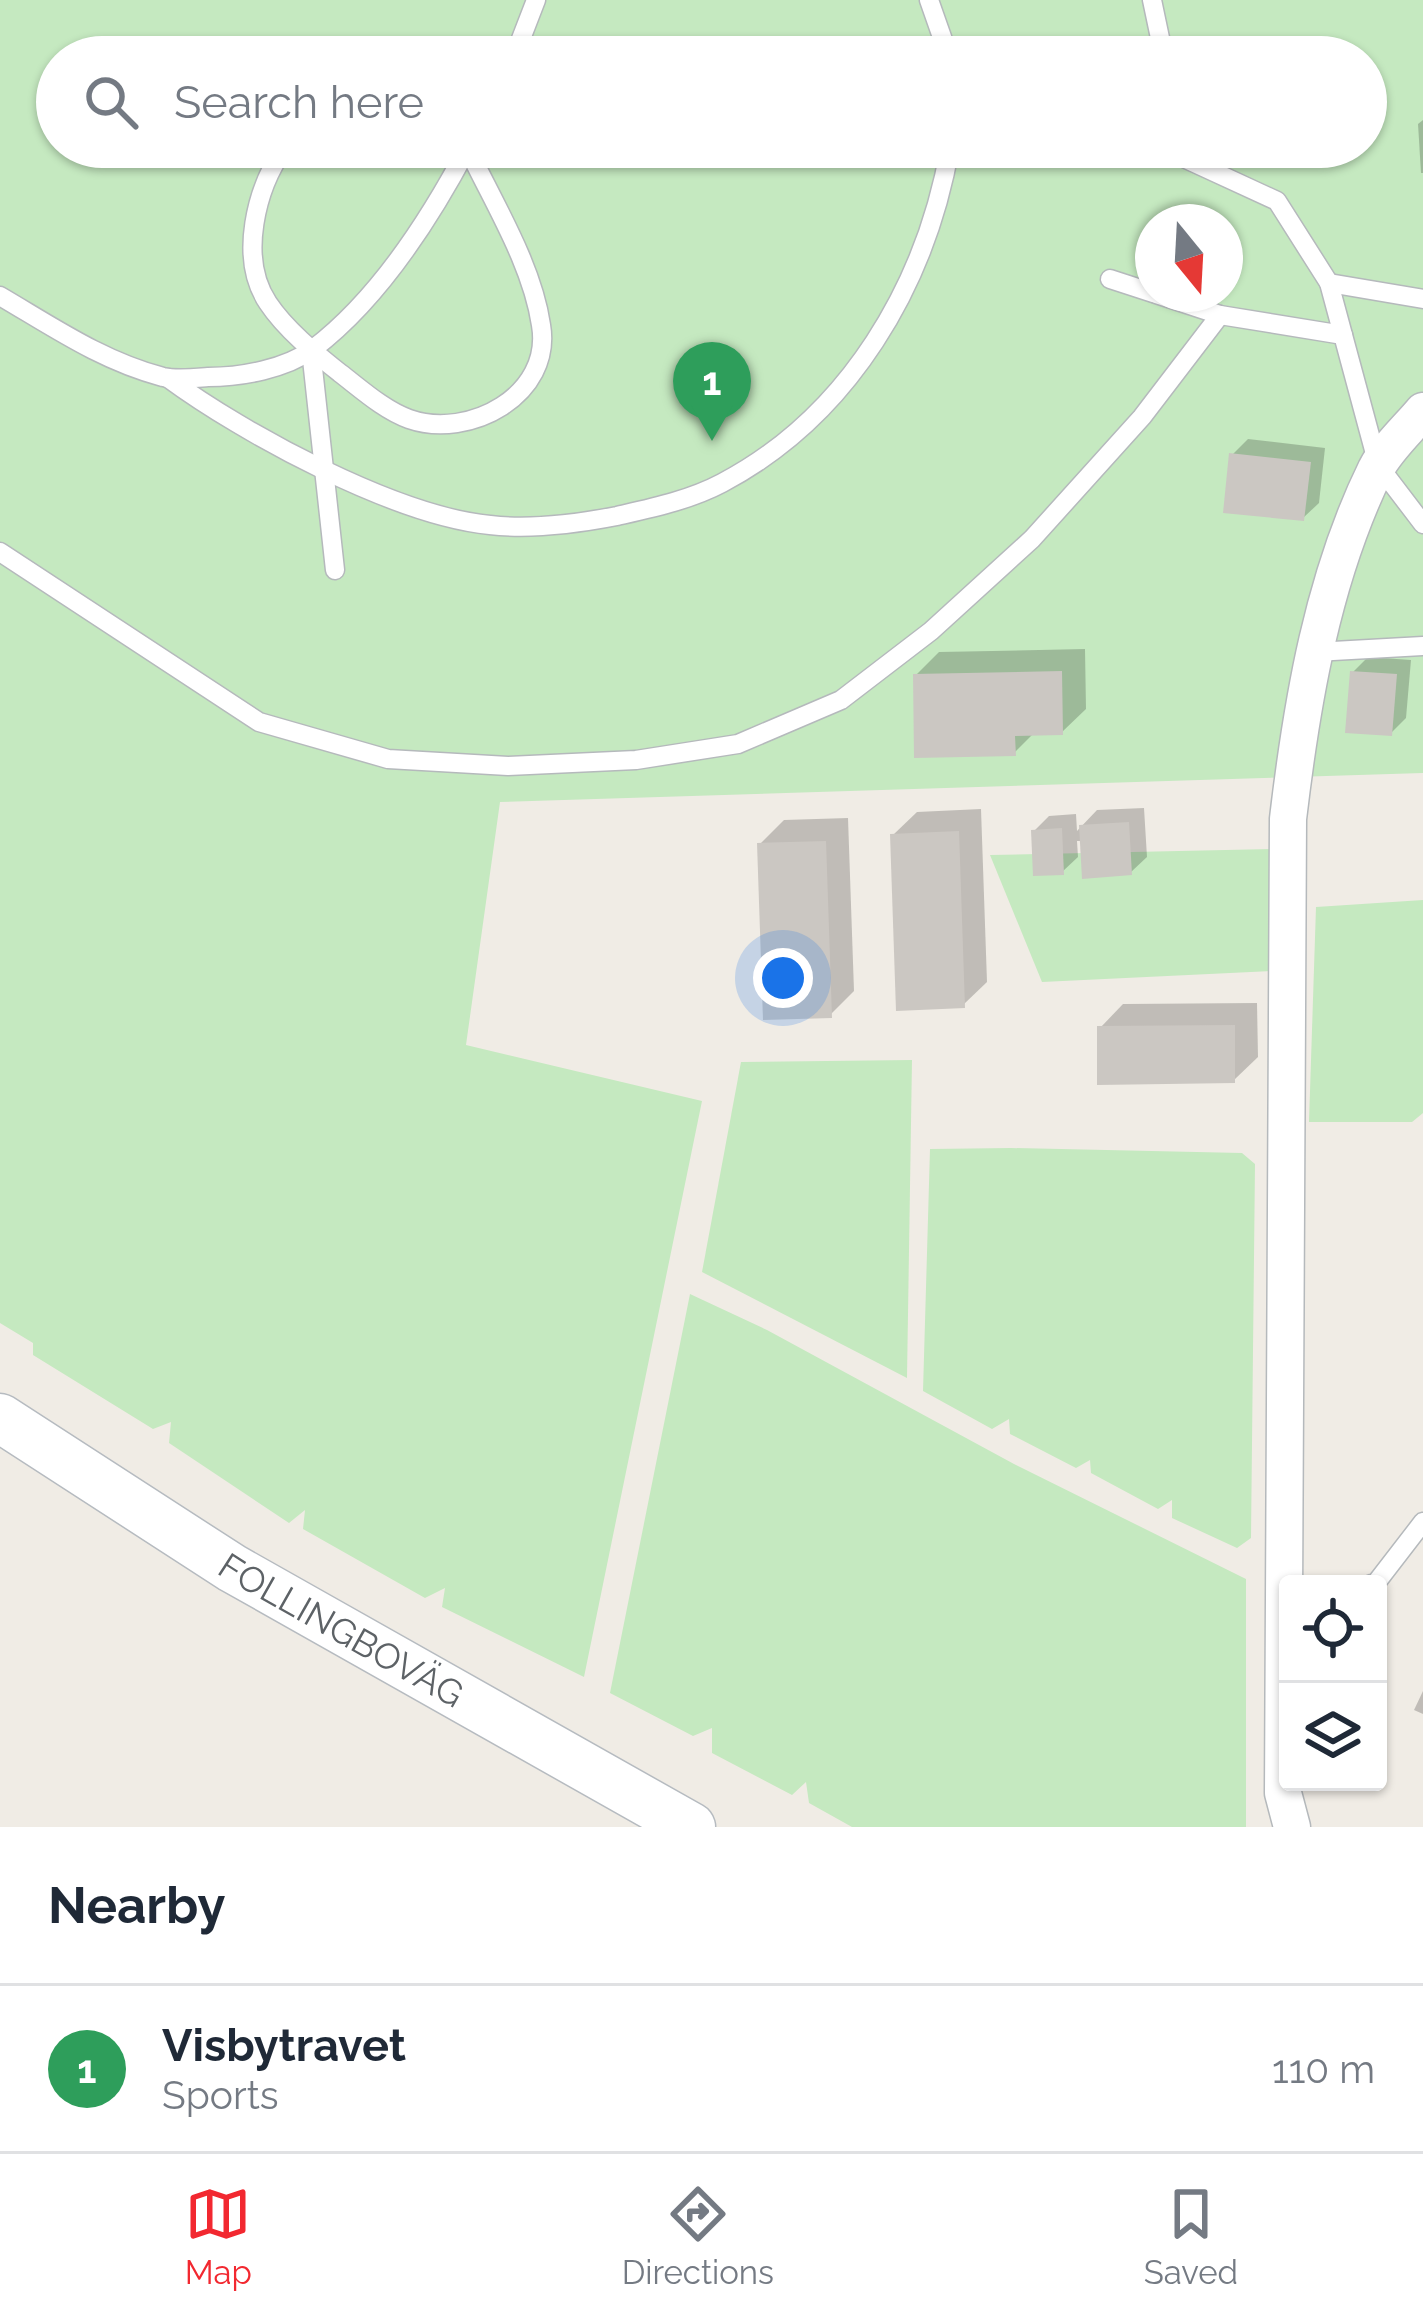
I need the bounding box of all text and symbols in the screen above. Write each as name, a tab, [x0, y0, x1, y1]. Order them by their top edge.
search box	[36, 36, 1387, 168]
icon: search	[78, 69, 144, 135]
text: Search here	[174, 76, 424, 129]
north arrow	[1135, 204, 1243, 312]
pin: 1	[673, 342, 751, 441]
your location	[753, 948, 813, 1008]
street label: FOLLINGBOVÄG	[211, 1544, 471, 1715]
map controls	[1279, 1575, 1387, 1791]
button: locate	[1279, 1575, 1387, 1683]
button: layers	[1279, 1683, 1387, 1791]
text: Nearby	[48, 1875, 225, 1935]
text: Visbytravet	[162, 2019, 406, 2072]
text: 1	[77, 2046, 97, 2092]
text: 110 m	[1272, 2046, 1375, 2092]
text: Sports	[162, 2072, 279, 2118]
tab: Map	[185, 2181, 252, 2292]
tab: Directions	[622, 2181, 774, 2292]
tab: Saved	[1144, 2181, 1238, 2292]

